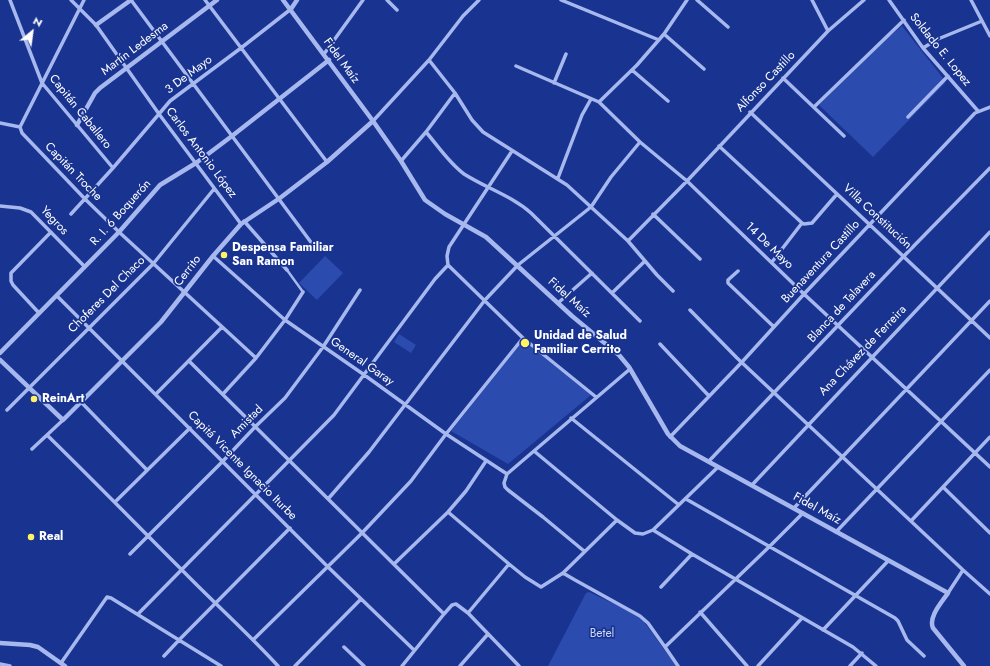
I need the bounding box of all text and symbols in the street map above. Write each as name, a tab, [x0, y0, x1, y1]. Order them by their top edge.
street label: Soldado E. Lopez	[906, 11, 974, 89]
north arrow	[12, 12, 52, 52]
text: N	[30, 12, 46, 31]
street label: Martín Ledesma	[99, 19, 171, 79]
street label: Fidel Maíz	[320, 35, 362, 87]
street label: Alfonso Castillo	[733, 49, 799, 115]
street label: 3 De Mayo	[163, 53, 215, 97]
street label: Capitán Caballero	[46, 72, 114, 152]
street label: Carlos Antonio López	[162, 105, 240, 201]
street label: Capitán Troche	[41, 140, 105, 204]
street label: R. I. 6 Boquerón	[88, 177, 154, 249]
street label: Villa Constitución	[840, 181, 914, 253]
street label: Yegros	[37, 204, 71, 238]
street label: Buenaventura Castillo	[779, 217, 863, 307]
street label: 14 De Mayo	[742, 220, 796, 272]
place label: Despensa Familiar San Ramon	[232, 241, 334, 269]
marker: Despensa Familiar San Ramon	[219, 250, 229, 260]
street label: Cerrito	[171, 253, 205, 289]
street label: Choferes Del Chaco	[66, 254, 148, 336]
street label: Blanca de Talavera	[805, 268, 879, 346]
street label: Fidel Maíz	[545, 275, 593, 321]
street label: Ana Chávez de Ferreira	[816, 303, 910, 399]
place label: Unidad de Salud Familiar Cerrito	[534, 329, 627, 357]
street label: General Garay	[327, 335, 397, 389]
marker: Unidad de Salud Familiar Cerrito	[519, 337, 531, 349]
place label: ReinArt	[42, 392, 84, 406]
marker: ReinArt	[29, 394, 39, 404]
street label: Amistad	[228, 403, 266, 441]
street label: Capitá Vicente Ignacio Iturbe	[184, 408, 300, 524]
street label: Fidel Maíz	[790, 490, 844, 528]
place label: Real	[39, 530, 63, 544]
marker: Real	[26, 532, 36, 542]
park label: Betel	[590, 627, 614, 641]

